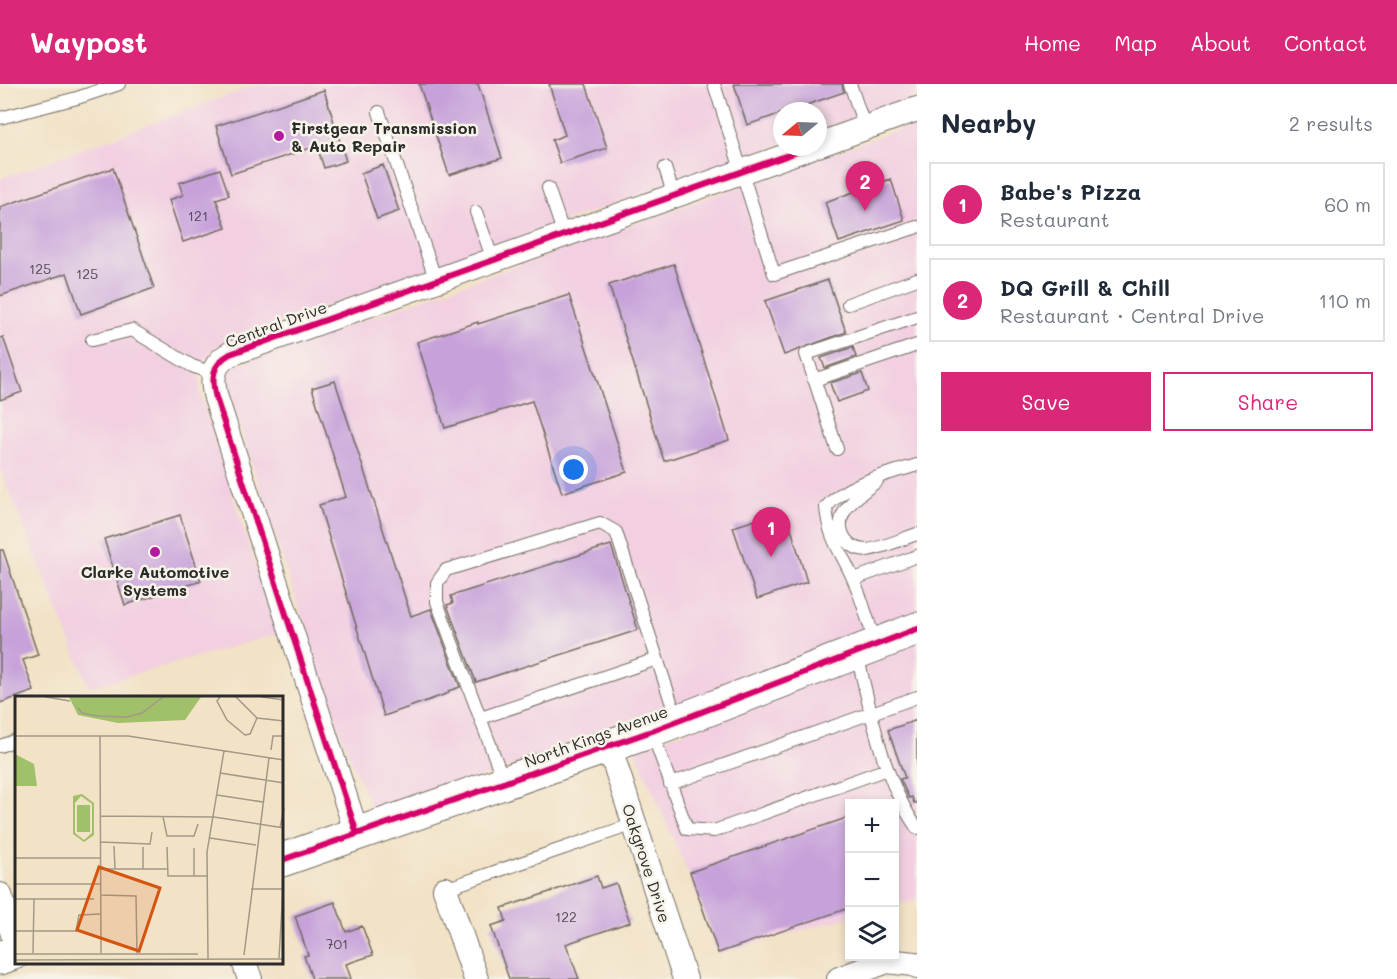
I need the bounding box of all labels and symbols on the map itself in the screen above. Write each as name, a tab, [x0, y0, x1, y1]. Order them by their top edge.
north arrow	[773, 102, 827, 156]
place label: Firstgear Transmission & Auto Repair	[291, 117, 477, 156]
marker: Firstgear Transmission & Auto Repair	[272, 129, 286, 143]
pin: 2	[846, 162, 884, 211]
house number: 121	[188, 206, 208, 225]
house number: 125	[29, 259, 51, 278]
house number: 125	[76, 264, 98, 283]
street label: Central Drive	[222, 296, 330, 352]
your location	[559, 455, 588, 484]
pin: 1	[752, 508, 790, 557]
marker: Clarke Automotive Systems	[148, 545, 162, 559]
place label: Clarke Automotive Systems	[81, 561, 229, 600]
inset map	[15, 696, 284, 964]
street label: North Kings Avenue	[521, 700, 671, 772]
street label: Oakgrove Drive	[618, 801, 676, 925]
house number: 122	[555, 907, 577, 926]
house number: 701	[326, 934, 348, 953]

